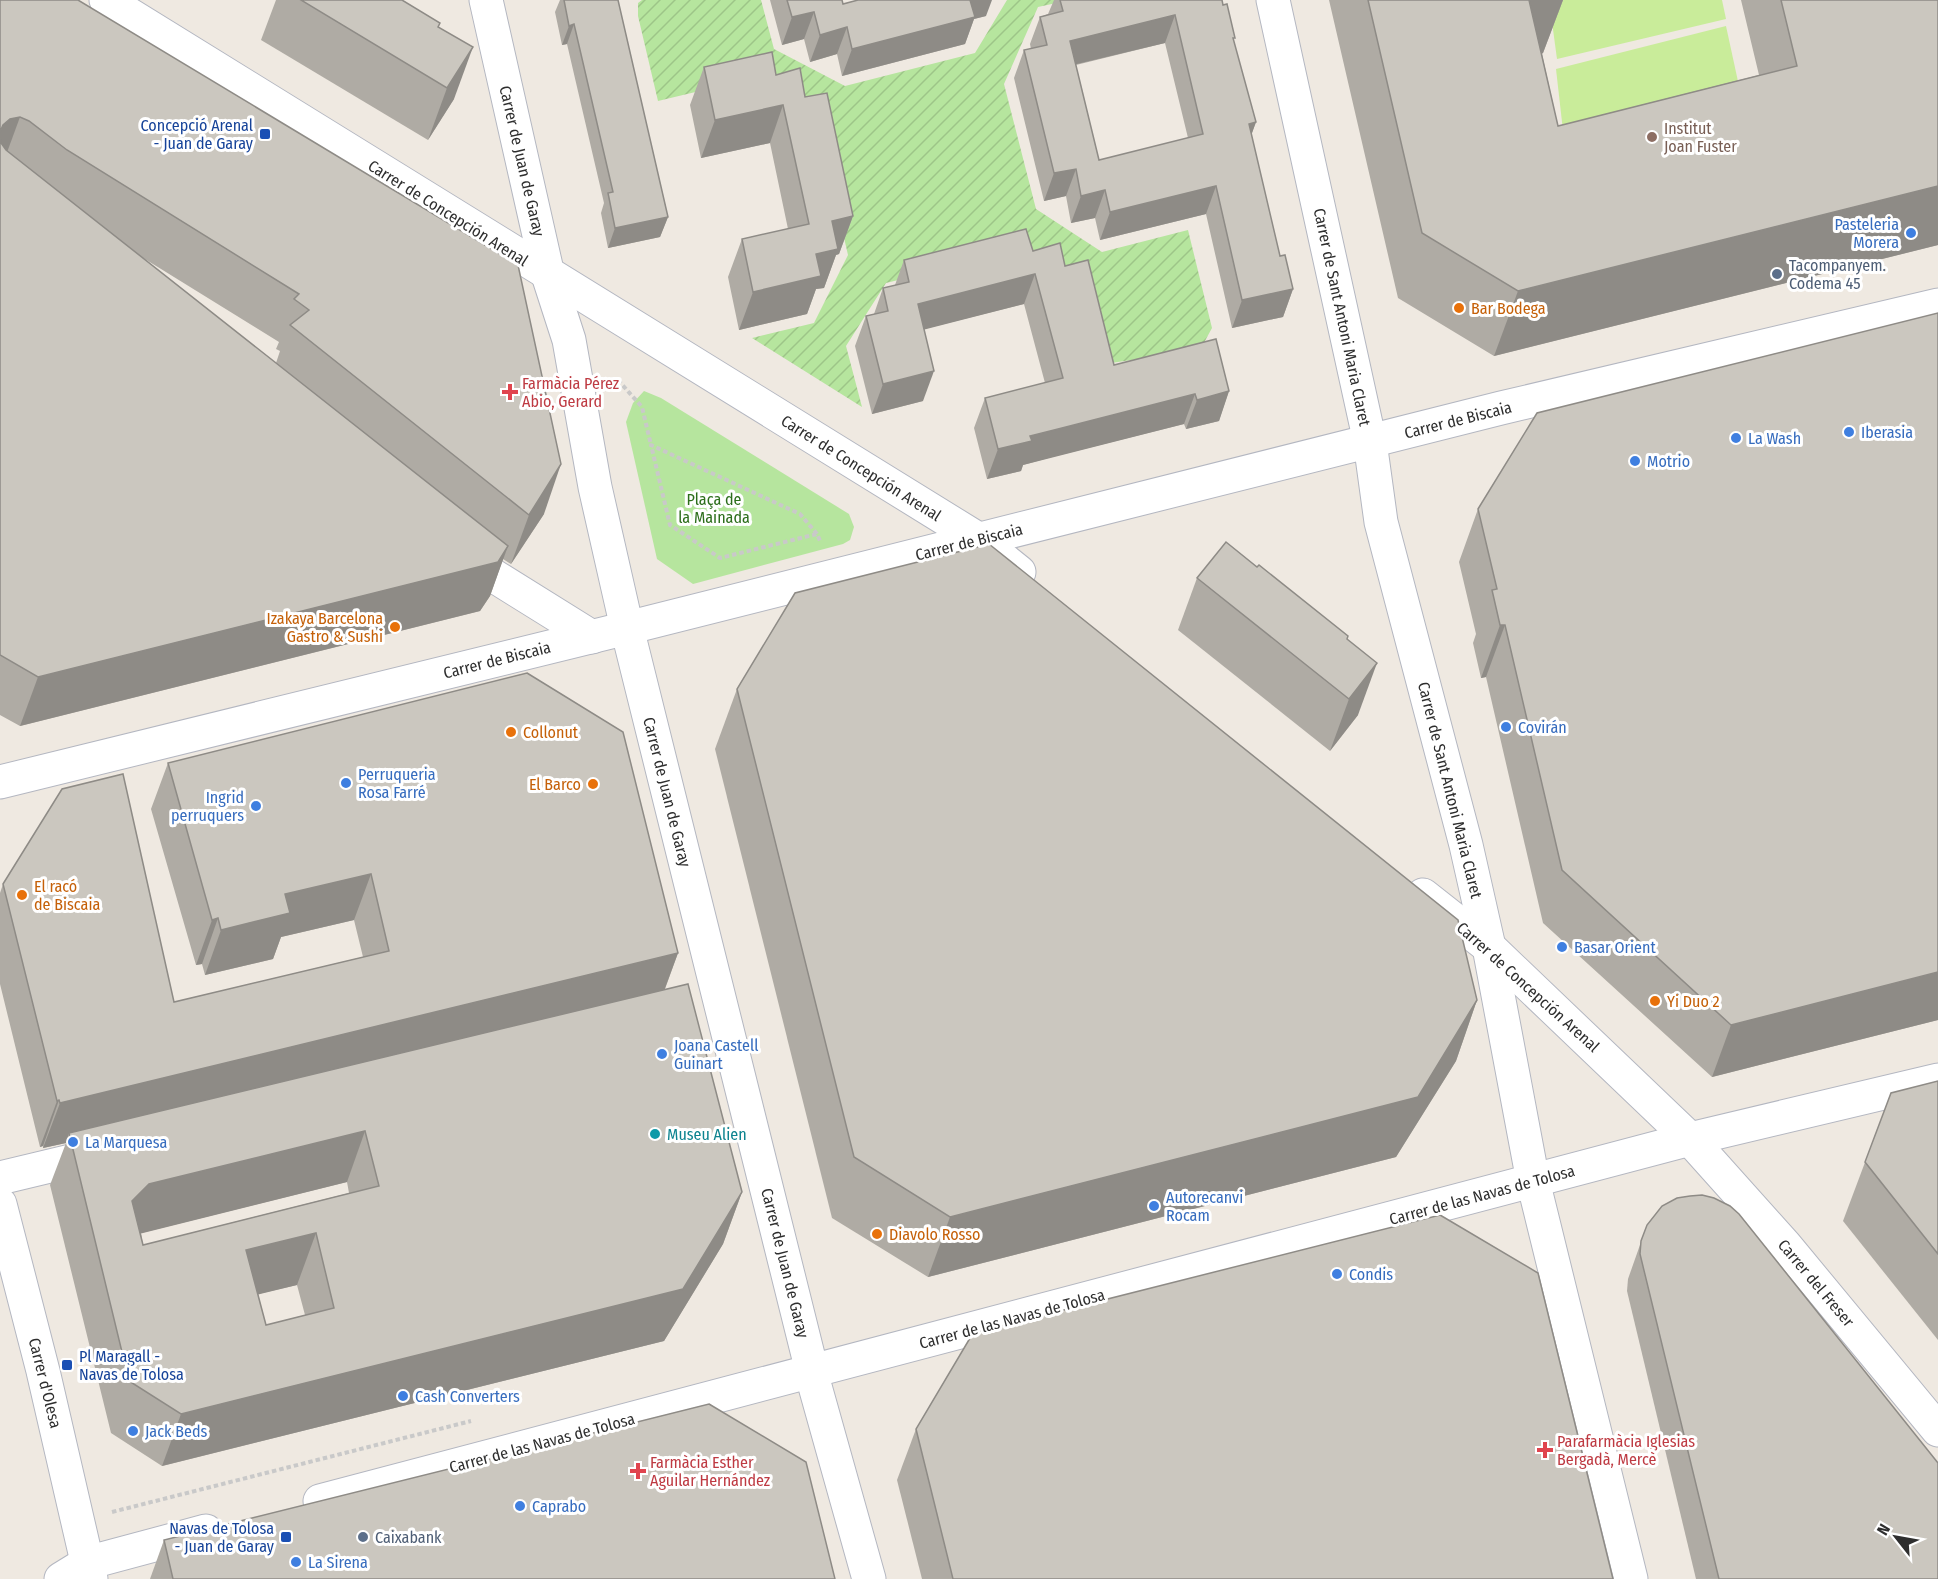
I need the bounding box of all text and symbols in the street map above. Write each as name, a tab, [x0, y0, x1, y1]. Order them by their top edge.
street label: Carrer de Juan de Garay	[495, 84, 549, 239]
place label: Concepció Arenal - Juan de Garay	[141, 116, 254, 153]
place label: Institut Joan Fuster	[1664, 119, 1737, 156]
marker: Concepció Arenal - Juan de Garay	[258, 127, 272, 141]
marker: Institut Joan Fuster	[1645, 130, 1659, 144]
street label: Carrer de Concepción Arenal	[365, 156, 531, 270]
street label: Carrer de Sant Antoni Maria Claret	[1310, 206, 1375, 428]
place label: Pasteleria Morera	[1835, 215, 1899, 252]
marker: Pasteleria Morera	[1904, 226, 1918, 240]
place label: Tacompanyem. Codema 45	[1789, 256, 1886, 293]
marker: Tacompanyem. Codema 45	[1770, 267, 1784, 281]
place label: Bar Bodega	[1471, 299, 1546, 318]
marker: Bar Bodega	[1452, 301, 1466, 315]
place label: Farmàcia Pérez Abio, Gerard	[522, 374, 619, 411]
marker: Farmàcia Pérez Abio, Gerard	[503, 385, 517, 399]
street label: Carrer de Biscaia	[1402, 397, 1514, 443]
street label: Carrer de Concepción Arenal	[778, 411, 944, 525]
place label: Iberasia	[1861, 423, 1913, 442]
marker: Iberasia	[1842, 425, 1856, 439]
place label: La Wash	[1748, 429, 1801, 448]
marker: La Wash	[1729, 431, 1743, 445]
place label: Motrio	[1647, 452, 1690, 471]
marker: Motrio	[1628, 454, 1642, 468]
park label: Plaça de la Mainada	[678, 490, 750, 527]
street label: Carrer de Biscaia	[913, 519, 1025, 565]
place label: Izakaya Barcelona Gastro & Sushi	[267, 609, 383, 646]
marker: Izakaya Barcelona Gastro & Sushi	[388, 620, 402, 634]
street label: Carrer de Biscaia	[441, 637, 553, 683]
street label: Carrer de Sant Antoni Maria Claret	[1414, 680, 1486, 901]
street label: Carrer de Juan de Garay	[639, 715, 695, 870]
place label: Covirán	[1518, 718, 1567, 737]
marker: Covirán	[1499, 720, 1513, 734]
place label: Collonut	[523, 723, 579, 742]
marker: Collonut	[504, 725, 518, 739]
place label: Perruqueria Rosa Farré	[358, 765, 436, 802]
place label: El Barco	[529, 775, 581, 794]
marker: Perruqueria Rosa Farré	[339, 776, 353, 790]
marker: El Barco	[586, 777, 600, 791]
place label: Ingrid perruquers	[171, 788, 244, 825]
marker: Ingrid perruquers	[249, 799, 263, 813]
place label: El racó de Biscaia	[34, 877, 100, 914]
marker: El racó de Biscaia	[15, 888, 29, 902]
street label: Carrer de Concepción Arenal	[1453, 918, 1603, 1056]
place label: Basar Orient	[1574, 938, 1656, 957]
marker: Basar Orient	[1555, 940, 1569, 954]
place label: Yi Duo 2	[1667, 992, 1720, 1011]
marker: Yi Duo 2	[1648, 994, 1662, 1008]
place label: Joana Castell Guinart	[674, 1036, 758, 1073]
marker: Joana Castell Guinart	[655, 1047, 669, 1061]
place label: Museu Alien	[667, 1125, 747, 1144]
marker: Museu Alien	[648, 1127, 662, 1141]
place label: La Marquesa	[85, 1133, 167, 1152]
marker: La Marquesa	[66, 1135, 80, 1149]
street label: Carrer de las Navas de Tolosa	[1387, 1161, 1577, 1229]
street label: Carrer de Juan de Garay	[757, 1186, 813, 1341]
place label: Autorecanvi Rocam	[1166, 1188, 1243, 1225]
marker: Autorecanvi Rocam	[1147, 1199, 1161, 1213]
place label: Diavolo Rosso	[889, 1225, 981, 1244]
marker: Diavolo Rosso	[870, 1227, 884, 1241]
street label: Carrer del Freser	[1774, 1236, 1858, 1331]
place label: Condis	[1349, 1265, 1393, 1284]
marker: Condis	[1330, 1267, 1344, 1281]
street label: Carrer de las Navas de Tolosa	[917, 1285, 1107, 1353]
street label: Carrer d'Olesa	[25, 1336, 65, 1430]
place label: Pl Maragall - Navas de Tolosa	[79, 1347, 184, 1384]
marker: Pl Maragall - Navas de Tolosa	[60, 1358, 74, 1372]
place label: Cash Converters	[415, 1387, 520, 1406]
marker: Cash Converters	[396, 1389, 410, 1403]
street label: Carrer de las Navas de Tolosa	[447, 1409, 637, 1477]
place label: Jack Beds	[145, 1422, 208, 1441]
marker: Jack Beds	[126, 1424, 140, 1438]
place label: Parafarmàcia Iglesias Bergadà, Mercè	[1557, 1432, 1695, 1469]
marker: Parafarmàcia Iglesias Bergadà, Mercè	[1538, 1443, 1552, 1457]
place label: Farmàcia Esther Aguilar Hernández	[650, 1453, 770, 1490]
marker: Farmàcia Esther Aguilar Hernández	[631, 1464, 645, 1478]
place label: Caprabo	[532, 1497, 586, 1516]
marker: Caprabo	[513, 1499, 527, 1513]
north arrow	[1866, 1507, 1926, 1567]
place label: Navas de Tolosa - Juan de Garay	[169, 1519, 275, 1556]
text: N	[1873, 1521, 1894, 1539]
place label: Caixabank	[375, 1528, 442, 1547]
marker: Navas de Tolosa - Juan de Garay	[279, 1530, 293, 1544]
marker: Caixabank	[356, 1530, 370, 1544]
place label: La Sirena	[308, 1553, 368, 1572]
marker: La Sirena	[289, 1555, 303, 1569]

